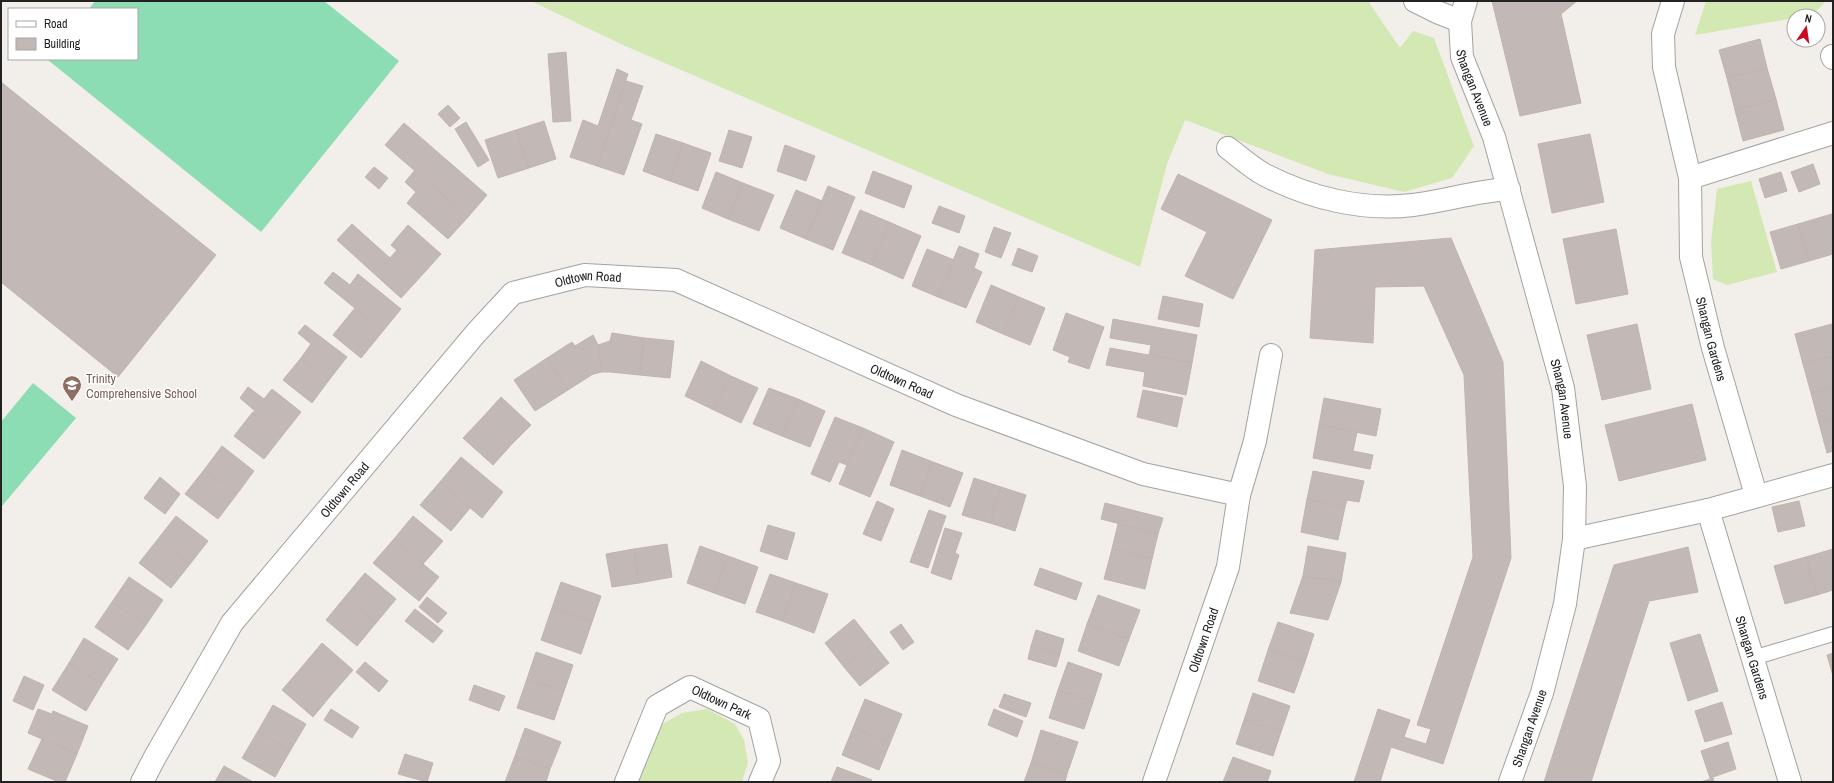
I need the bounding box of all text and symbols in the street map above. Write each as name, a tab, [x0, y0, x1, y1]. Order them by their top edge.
legend	[8, 8, 138, 60]
north arrow	[1786, 8, 1826, 48]
text: N	[1804, 11, 1813, 26]
text: Road	[44, 16, 68, 32]
text: Building	[44, 36, 81, 52]
street label: Shangan Avenue	[1453, 49, 1497, 129]
street label: Oldtown Road	[553, 267, 622, 291]
street label: Shangan Gardens	[1692, 295, 1730, 383]
street label: Shangan Avenue	[1546, 357, 1577, 440]
street label: Oldtown Road	[867, 360, 936, 403]
place label: Trinity Comprehensive School	[86, 370, 197, 402]
school or university icon: Trinity Comprehensive School	[61, 374, 83, 402]
street label: Oldtown Road	[316, 459, 373, 521]
street label: Oldtown Road	[1184, 605, 1223, 675]
street label: Shangan Gardens	[1731, 614, 1773, 702]
street label: Oldtown Park	[689, 681, 755, 724]
street label: Shangan Avenue	[1508, 687, 1551, 769]

